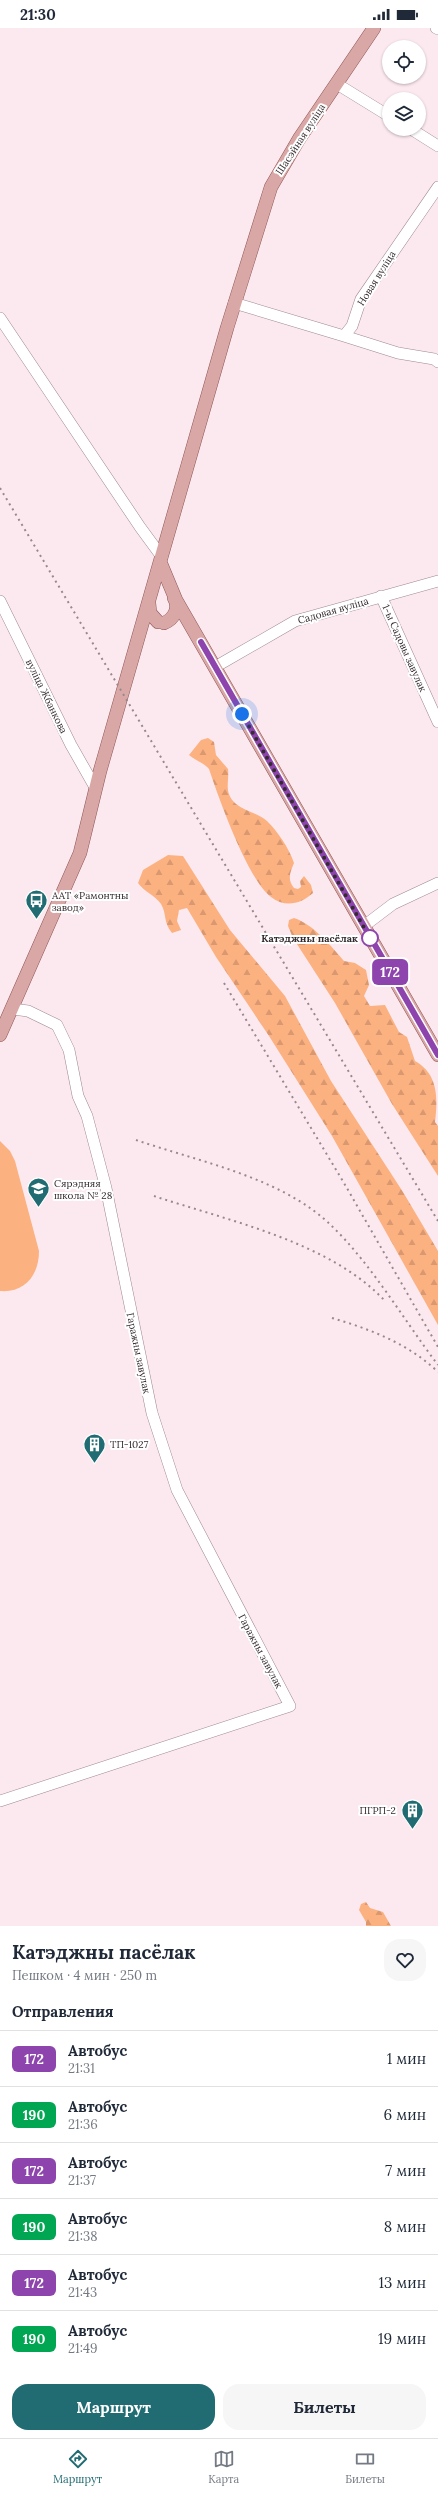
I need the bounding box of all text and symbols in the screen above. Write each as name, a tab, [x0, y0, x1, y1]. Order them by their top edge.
text: 21:30	[20, 5, 56, 24]
map controls	[382, 40, 426, 136]
button: locate	[382, 40, 426, 84]
button: layers	[382, 92, 426, 136]
street label: Шасэйная вуліца	[273, 101, 328, 177]
street label: Новая вуліца	[354, 248, 398, 308]
street label: Садовая вуліца	[296, 594, 370, 627]
street label: 1-ы Садовы завулак	[379, 602, 430, 695]
street label: вуліца Жбанкова	[23, 657, 70, 736]
your location	[232, 704, 252, 724]
bus stop icon: ААТ «Рамонтны завод»	[23, 888, 49, 921]
place label: ААТ «Рамонтны завод»	[51, 889, 128, 914]
marker: Катэджны пасёлак	[361, 929, 379, 947]
place label: Катэджны пасёлак	[261, 932, 358, 945]
line badge: 172	[367, 959, 413, 985]
text: 172	[380, 963, 400, 981]
school or university icon: Сярэдняя школа № 28	[25, 1176, 51, 1209]
place label: Сярэдняя школа № 28	[54, 1177, 113, 1202]
street label: Гаражны завулак	[124, 1311, 154, 1395]
building icon: ТП-1027	[82, 1431, 108, 1464]
place label: ТП-1027	[110, 1438, 149, 1451]
street label: Гаражны завулак	[235, 1612, 286, 1691]
building icon: ПГРП-2	[399, 1797, 425, 1830]
place label: ПГРП-2	[359, 1804, 396, 1817]
button: heart	[384, 1939, 426, 1981]
text: Катэджны пасёлак	[12, 1940, 196, 1964]
text: Пешком · 4 мин · 250 m	[12, 1967, 157, 1984]
text: Отправления	[12, 2002, 114, 2021]
text: Автобус	[68, 2041, 127, 2060]
text: 1 мин	[387, 2049, 426, 2068]
text: 172	[24, 2050, 44, 2068]
text: 21:31	[68, 2060, 95, 2077]
text: Автобус	[68, 2097, 127, 2116]
text: 6 мин	[384, 2105, 426, 2124]
text: 190	[23, 2106, 45, 2124]
text: 21:36	[68, 2116, 98, 2133]
text: Автобус	[68, 2153, 127, 2172]
text: 7 мин	[385, 2161, 426, 2180]
text: 172	[24, 2162, 44, 2180]
text: 21:37	[68, 2172, 96, 2189]
text: Автобус	[68, 2209, 127, 2228]
text: 8 мин	[384, 2217, 426, 2236]
text: 190	[23, 2218, 45, 2236]
text: 21:38	[68, 2228, 98, 2245]
text: Автобус	[68, 2265, 127, 2284]
text: 13 мин	[378, 2273, 426, 2292]
text: 172	[24, 2274, 44, 2292]
text: 21:43	[68, 2284, 97, 2301]
text: Автобус	[68, 2321, 127, 2340]
text: 19 мин	[378, 2329, 426, 2348]
text: 190	[23, 2330, 45, 2348]
text: 21:49	[68, 2340, 98, 2357]
button: Маршрут	[12, 2384, 215, 2430]
button: Билеты	[223, 2384, 426, 2430]
tab: Маршрут	[53, 2448, 102, 2486]
tab: Карта	[208, 2448, 239, 2486]
tab: Билеты	[345, 2448, 385, 2486]

